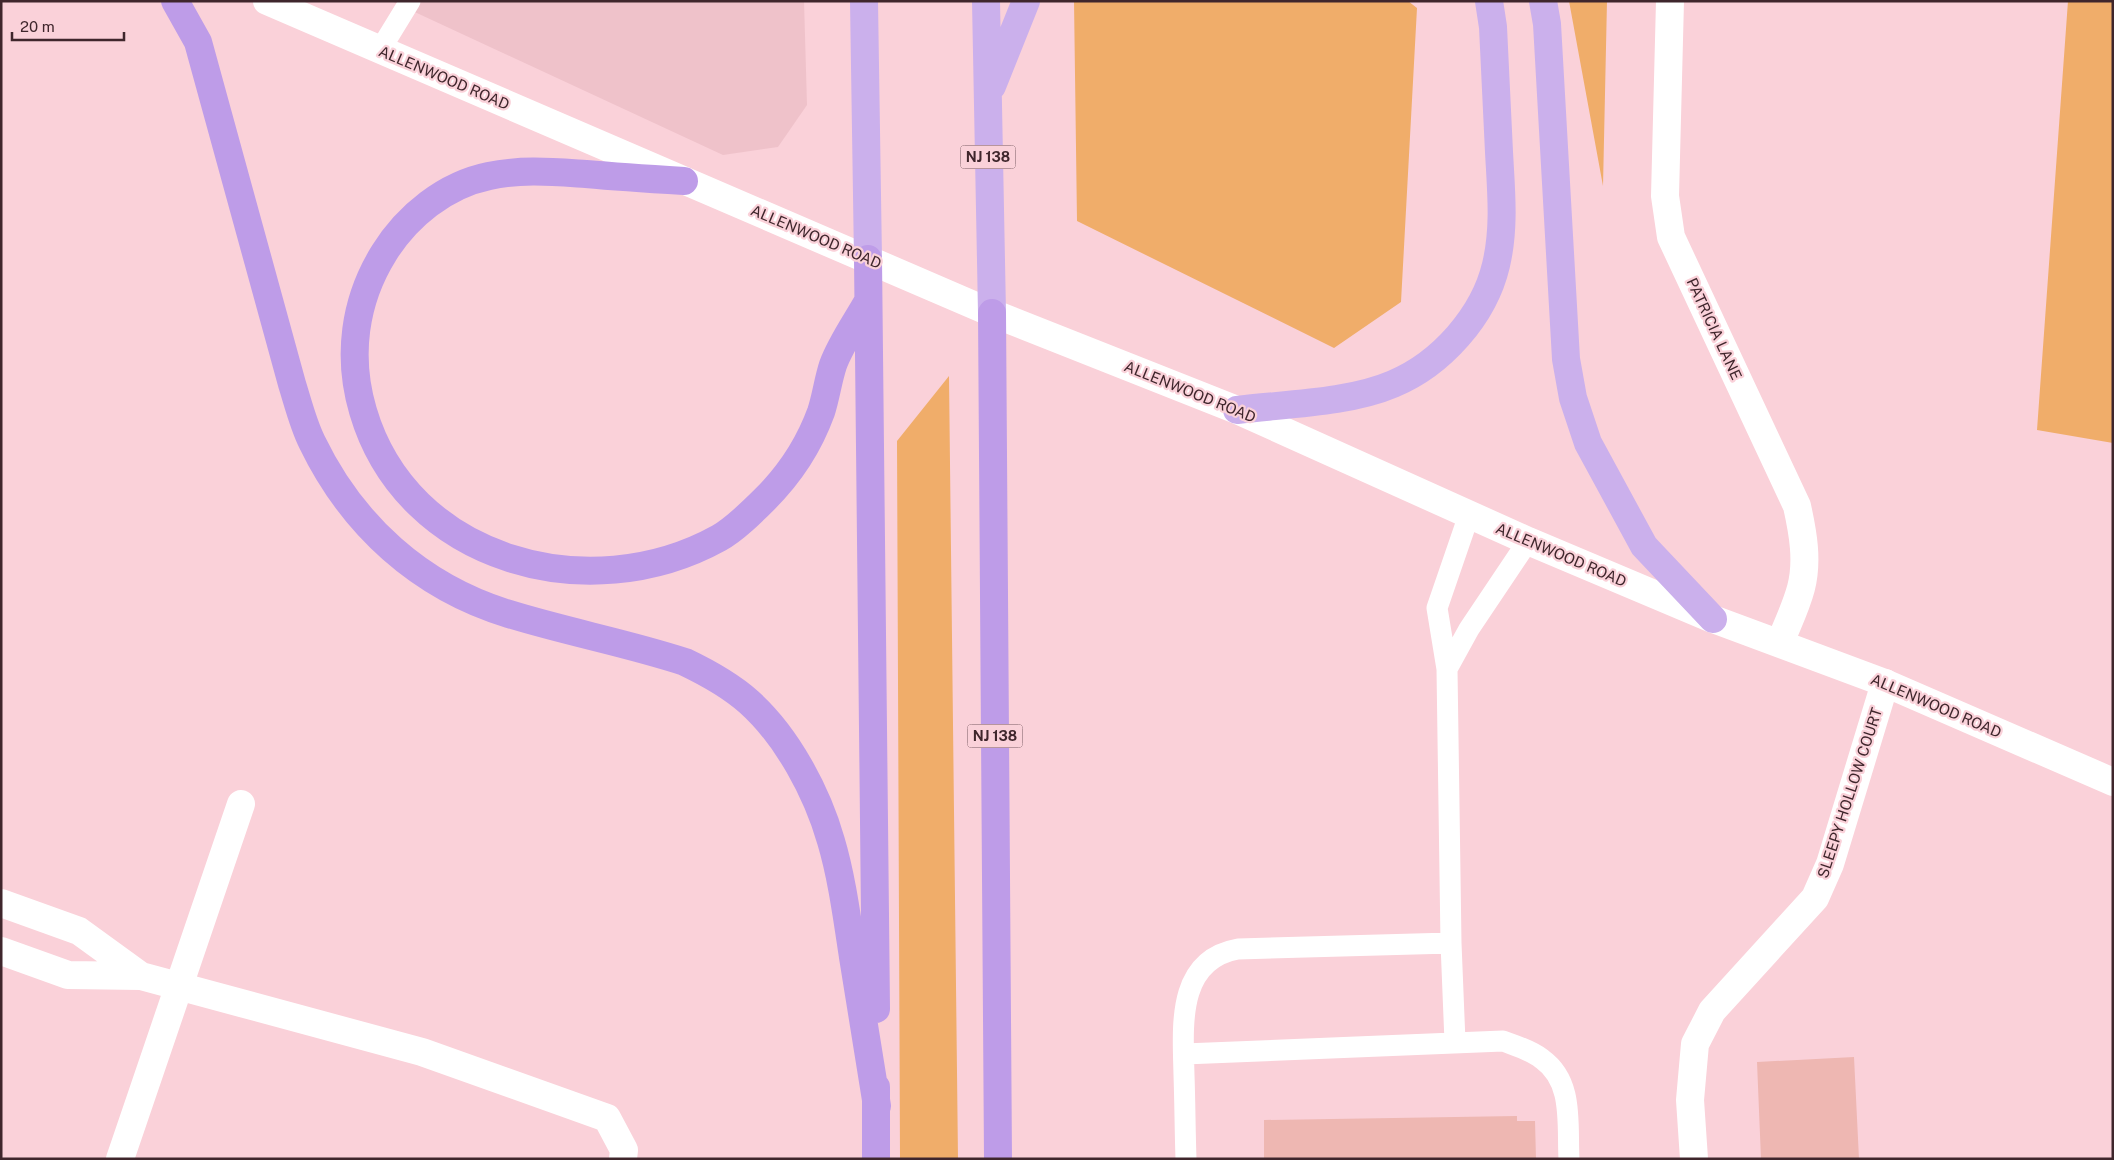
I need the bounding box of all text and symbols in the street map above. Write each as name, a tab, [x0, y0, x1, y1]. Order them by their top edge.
scale bar	[12, 10, 125, 42]
text: 20 m	[20, 18, 55, 35]
street label: ALLENWOOD ROAD	[376, 42, 512, 113]
road number: NJ 138	[960, 146, 1016, 168]
street label: ALLENWOOD ROAD	[748, 201, 884, 272]
street label: PATRICIA LANE	[1683, 275, 1745, 382]
street label: ALLENWOOD ROAD	[1122, 357, 1258, 426]
street label: ALLENWOOD ROAD	[1493, 519, 1629, 590]
street label: ALLENWOOD ROAD	[1868, 670, 2004, 741]
street label: SLEEPY HOLLOW COURT	[1814, 705, 1885, 880]
road number: NJ 138	[968, 724, 1022, 748]

